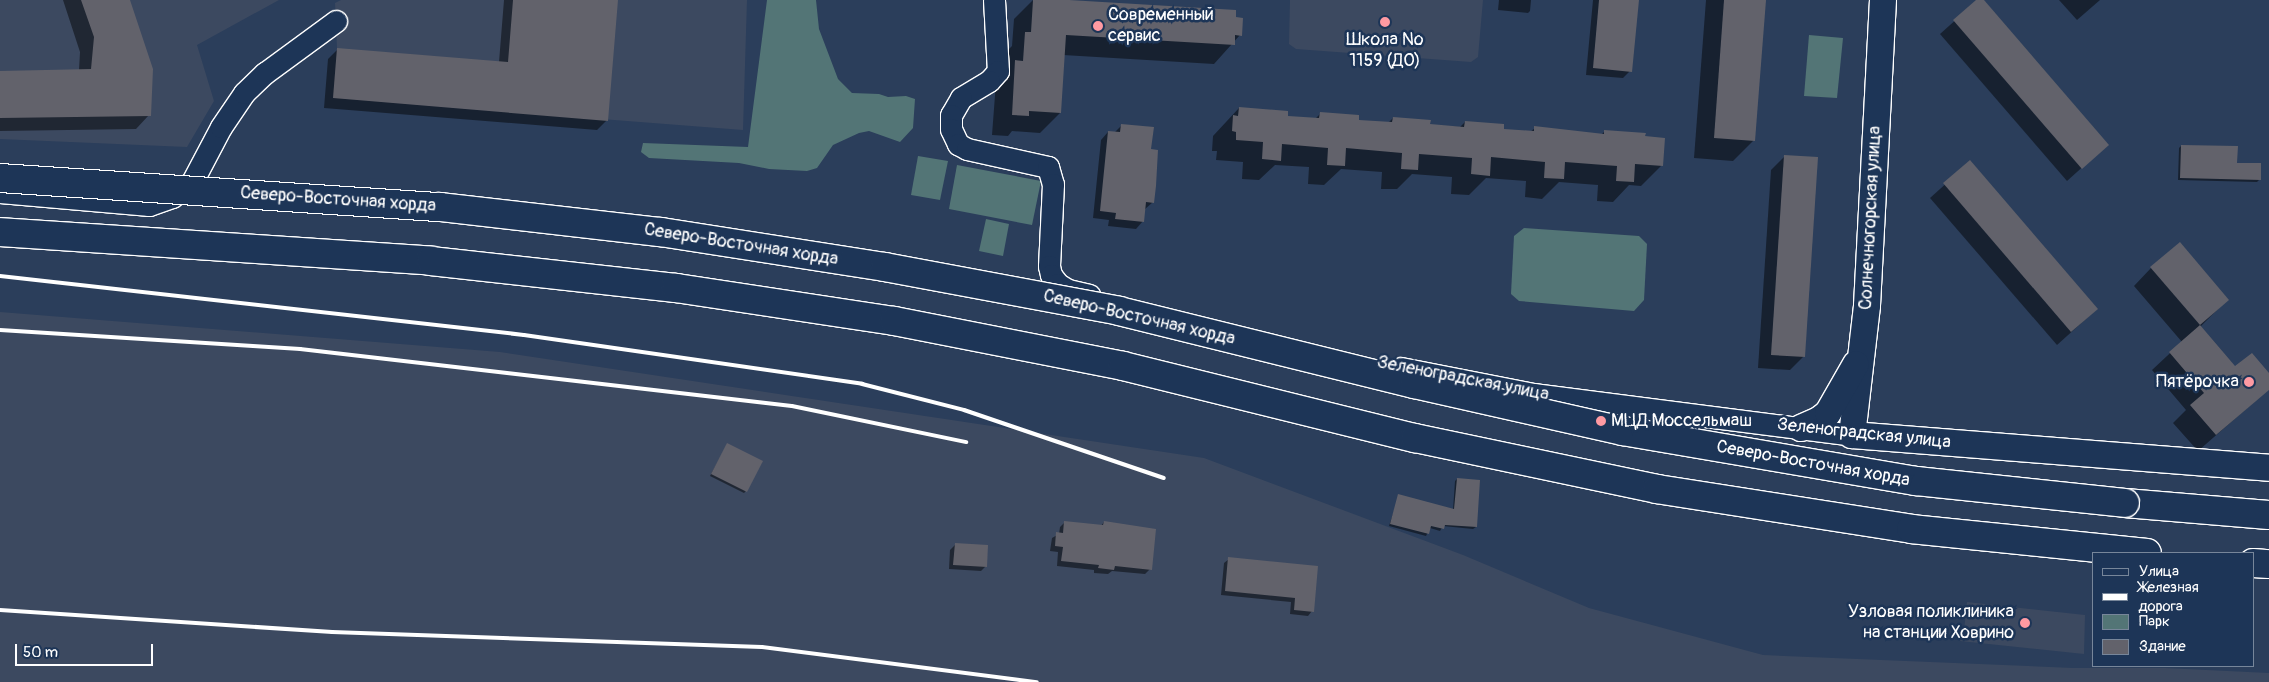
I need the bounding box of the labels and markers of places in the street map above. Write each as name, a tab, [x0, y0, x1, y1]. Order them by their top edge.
place label: Современный сервис	[1108, 5, 1214, 48]
marker: Школа № 1159 (ДО)	[1379, 16, 1391, 28]
marker: Современный сервис	[1092, 20, 1104, 32]
place label: Школа № 1159 (ДО)	[1346, 30, 1424, 72]
place label: Пятёрочка	[2156, 371, 2239, 393]
marker: Пятёрочка	[2243, 376, 2255, 388]
place label: МЦД Моссельмаш	[1611, 410, 1752, 432]
marker: МЦД Моссельмаш	[1595, 415, 1607, 427]
place label: Узловая поликлиника на станции Ховрино	[1848, 602, 2014, 644]
marker: Узловая поликлиника на станции Ховрино	[2018, 616, 2032, 630]

